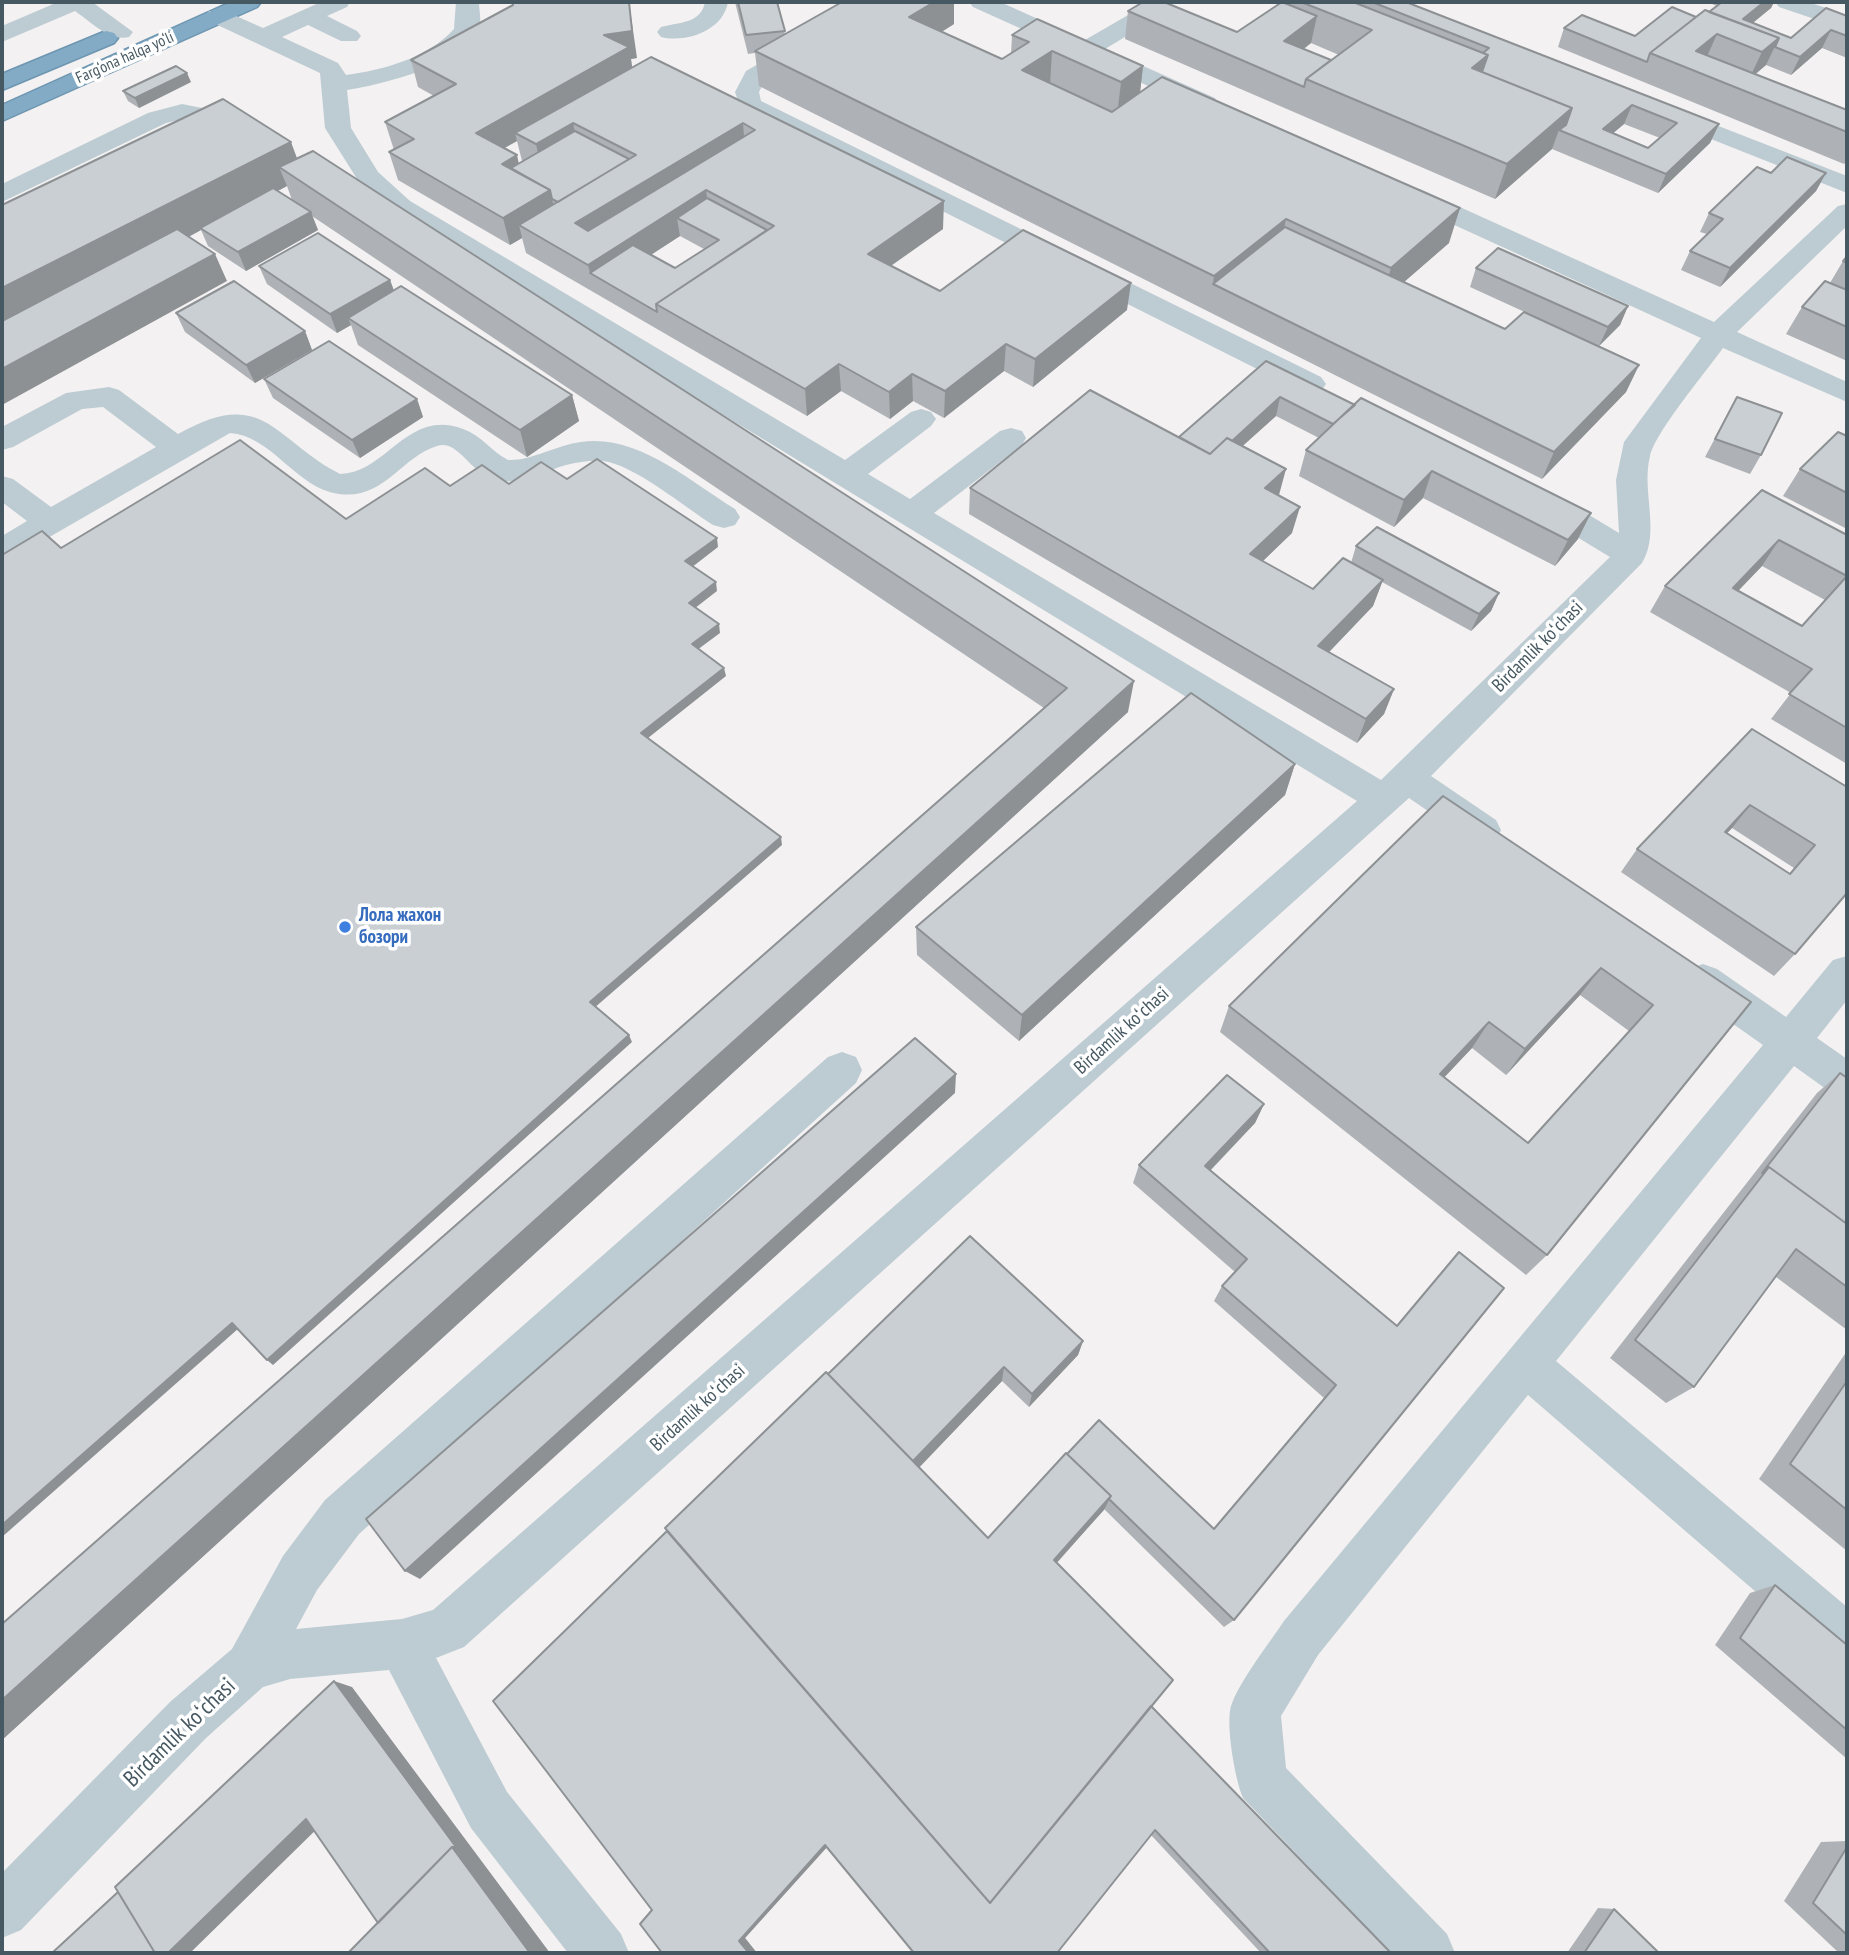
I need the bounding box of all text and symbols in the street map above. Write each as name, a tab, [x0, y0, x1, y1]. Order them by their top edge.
street label: Farg‘ona halqa yo‘li	[73, 28, 177, 88]
street label: Birdamlik koʻchasi	[1488, 597, 1588, 697]
place label: Лола жахон бозори	[359, 905, 441, 949]
marker: Лола жахон бозори	[337, 919, 353, 935]
street label: Birdamlik koʻchasi	[1070, 983, 1174, 1079]
street label: Birdamlik koʻchasi	[646, 1360, 750, 1456]
street label: Birdamlik koʻchasi	[118, 1673, 242, 1793]

